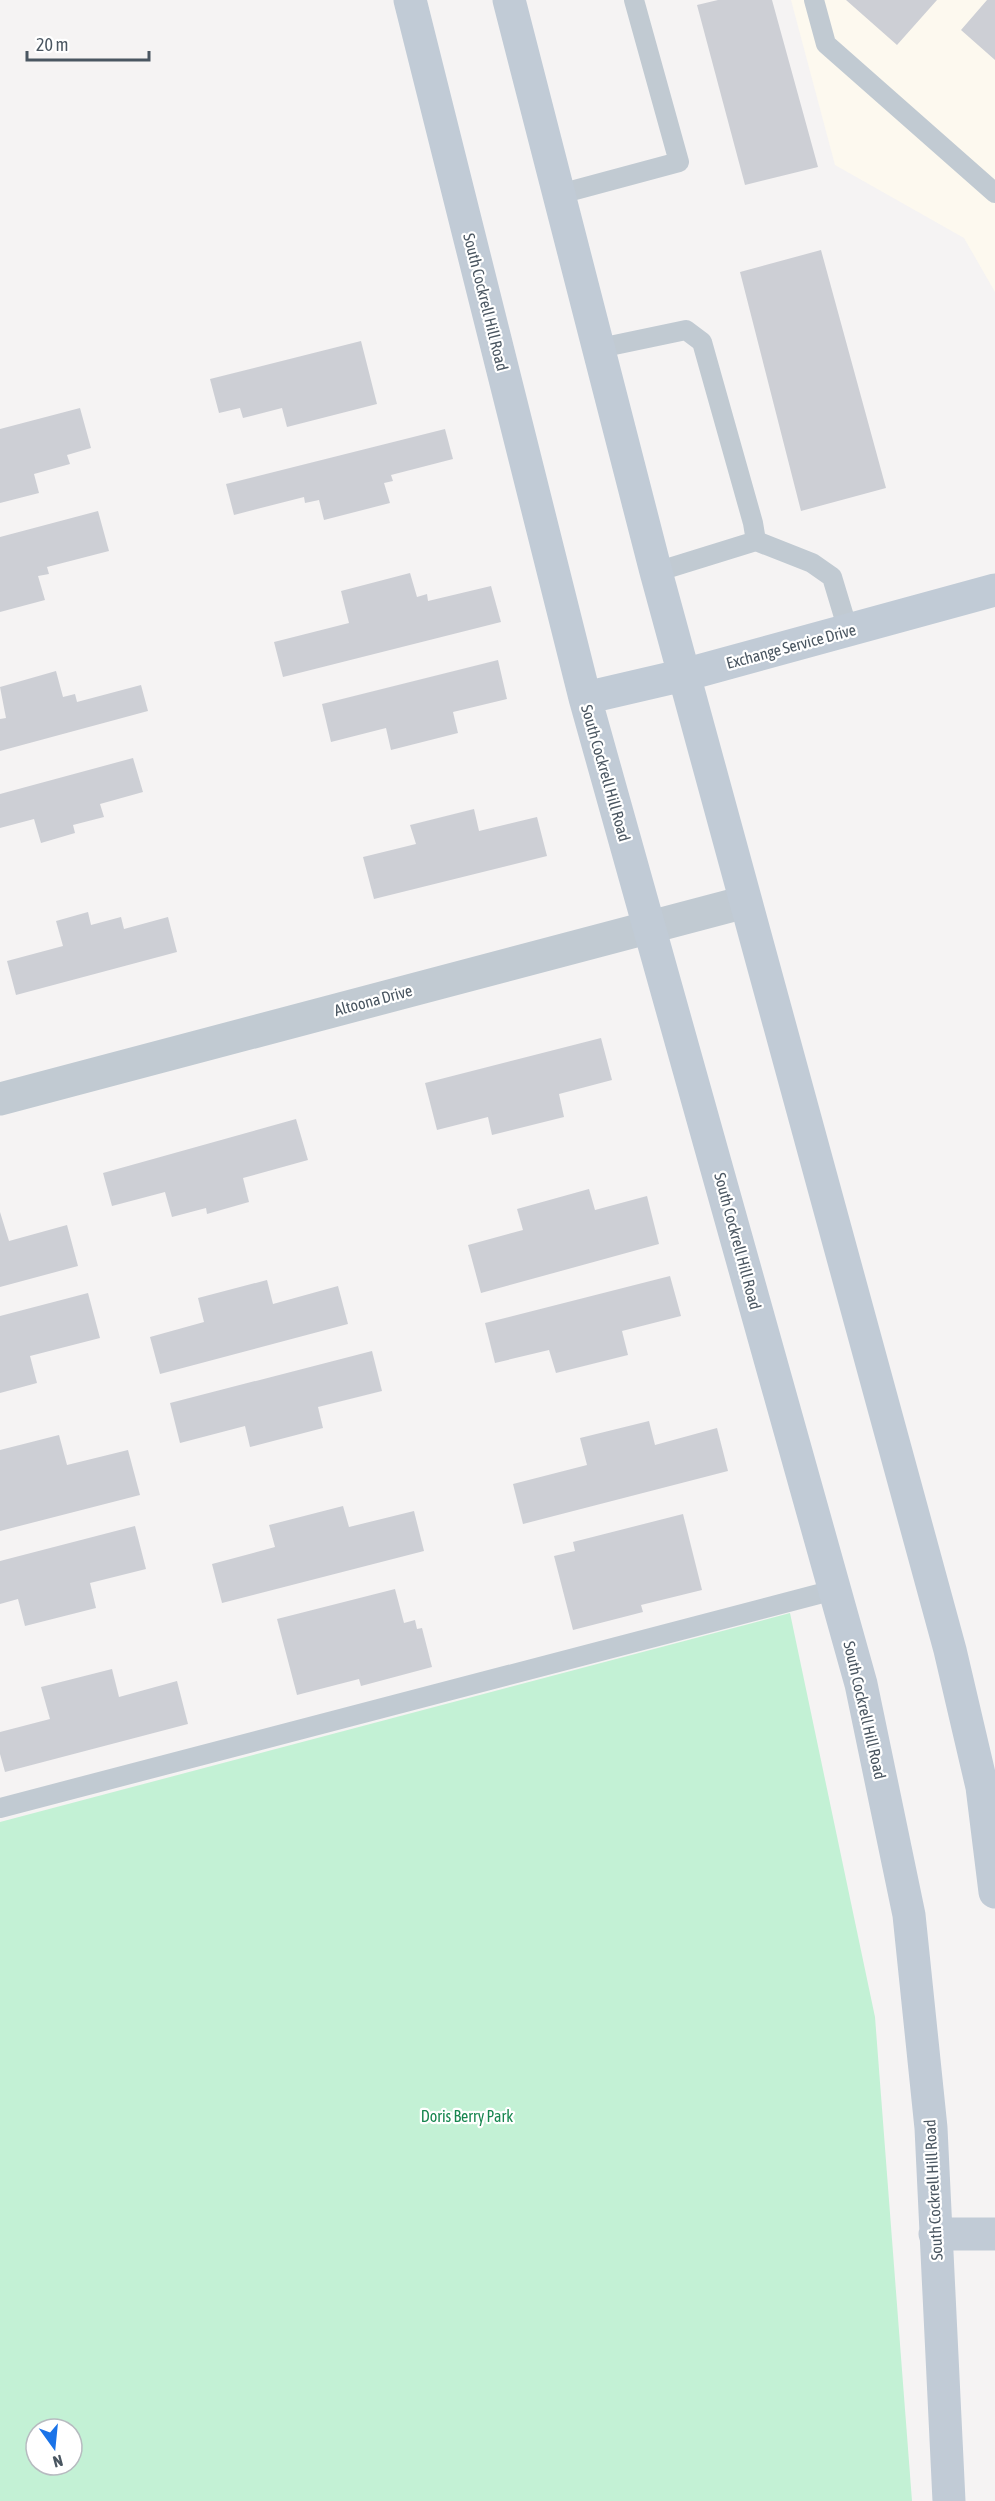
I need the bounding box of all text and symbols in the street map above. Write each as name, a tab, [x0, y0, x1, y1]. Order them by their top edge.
scale bar	[27, 24, 148, 62]
text: 20 m	[36, 34, 68, 55]
street label: South Cockrell Hill Road	[460, 231, 512, 373]
street label: Exchange Service Drive	[724, 620, 858, 673]
street label: South Cockrell Hill Road	[578, 703, 634, 843]
street label: Altoona Drive	[332, 981, 414, 1019]
street label: South Cockrell Hill Road	[711, 1171, 765, 1311]
street label: South Cockrell Hill Road	[840, 1639, 890, 1781]
park label: Doris Berry Park	[421, 2107, 513, 2126]
street label: South Cockrell Hill Road	[920, 2119, 946, 2261]
north arrow	[24, 2417, 84, 2477]
text: N	[51, 2452, 65, 2471]

